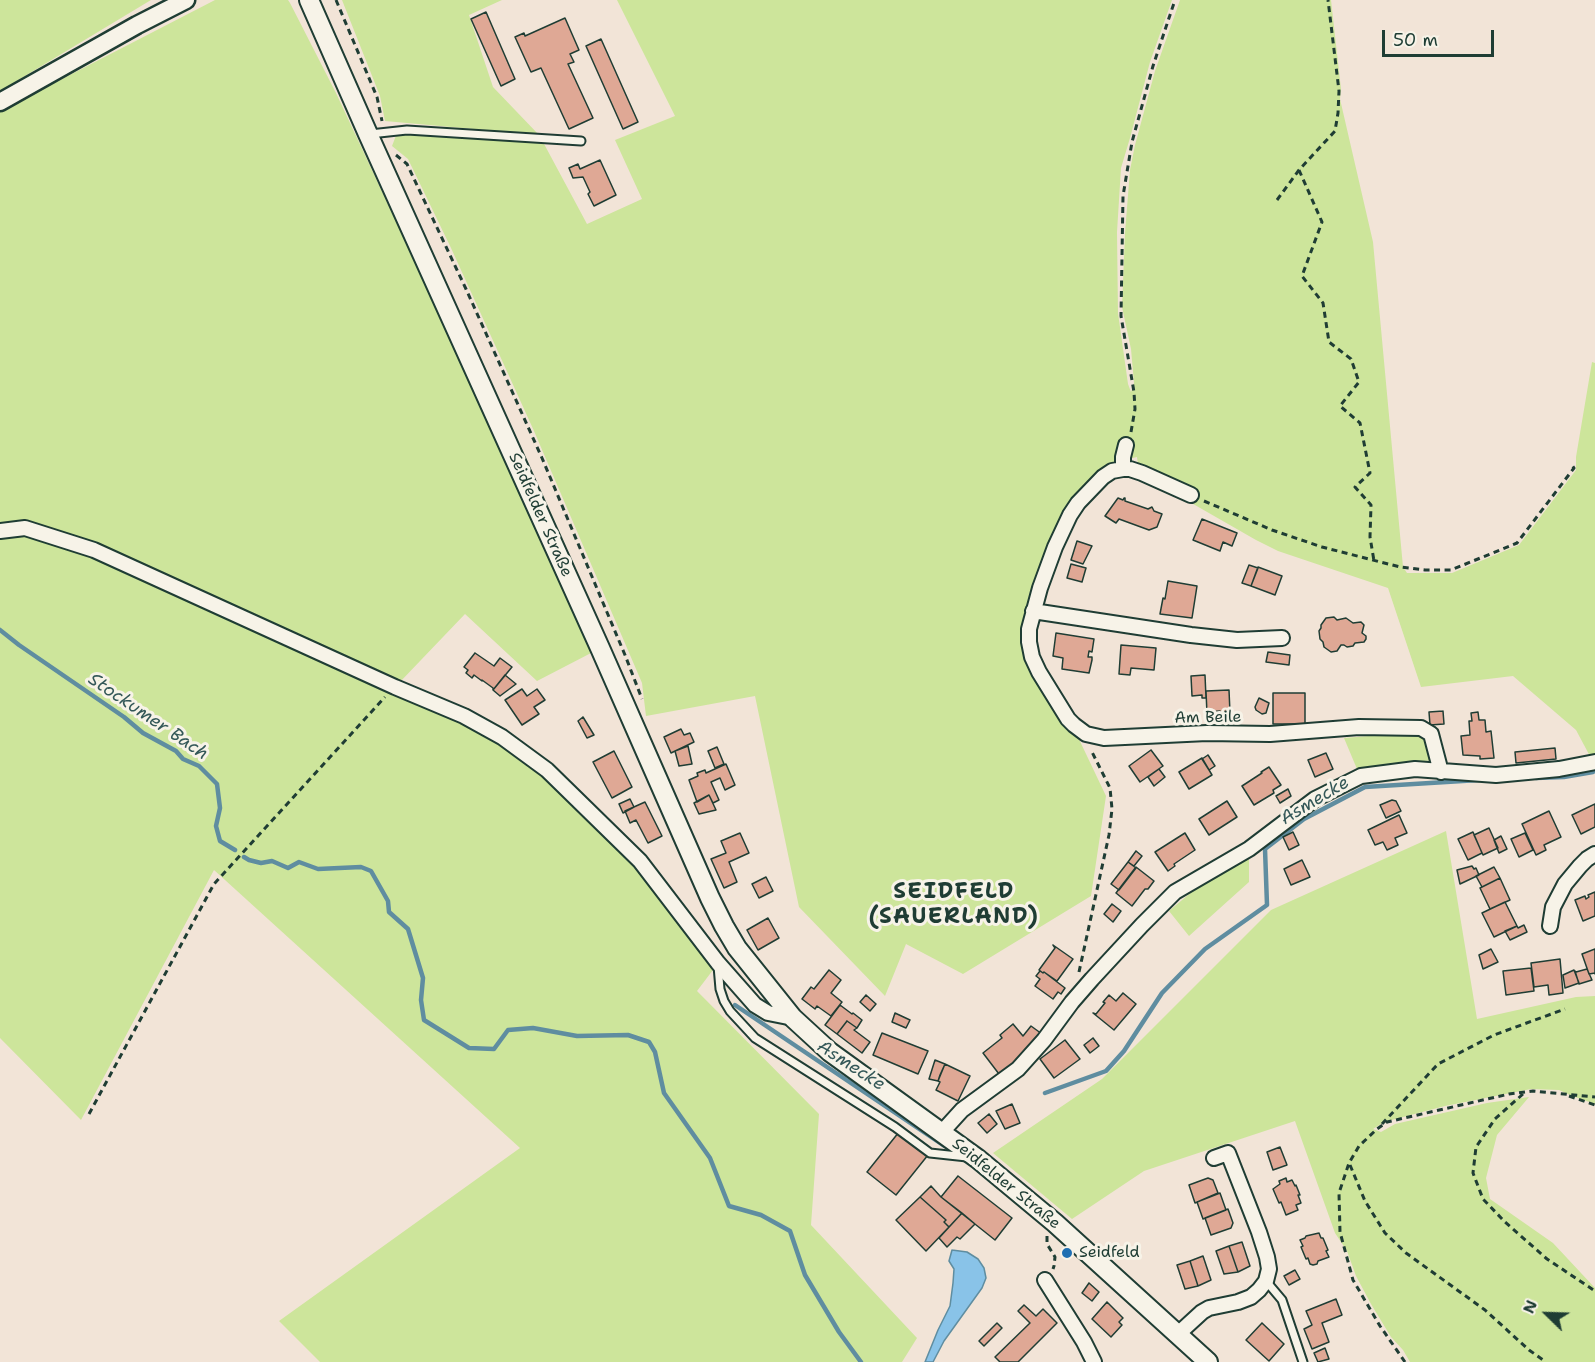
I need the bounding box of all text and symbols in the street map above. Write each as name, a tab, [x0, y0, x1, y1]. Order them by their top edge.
scale bar	[1385, 18, 1498, 56]
text: 50 m	[1393, 28, 1438, 52]
street label: Seidfelder Straße	[504, 450, 576, 580]
water label: Stockumer Bach	[84, 669, 212, 765]
street label: Am Beile	[1174, 708, 1242, 728]
water label: Asmecke	[1277, 772, 1353, 830]
district label: SEIDFELD (SAUERLAND)	[869, 879, 1039, 930]
water label: Asmecke	[813, 1036, 889, 1096]
street label: Seidfelder Straße	[948, 1134, 1064, 1234]
place label: Seidfeld	[1079, 1243, 1140, 1263]
marker: Seidfeld	[1060, 1246, 1074, 1260]
north arrow	[1517, 1284, 1577, 1344]
text: N	[1518, 1297, 1542, 1317]

